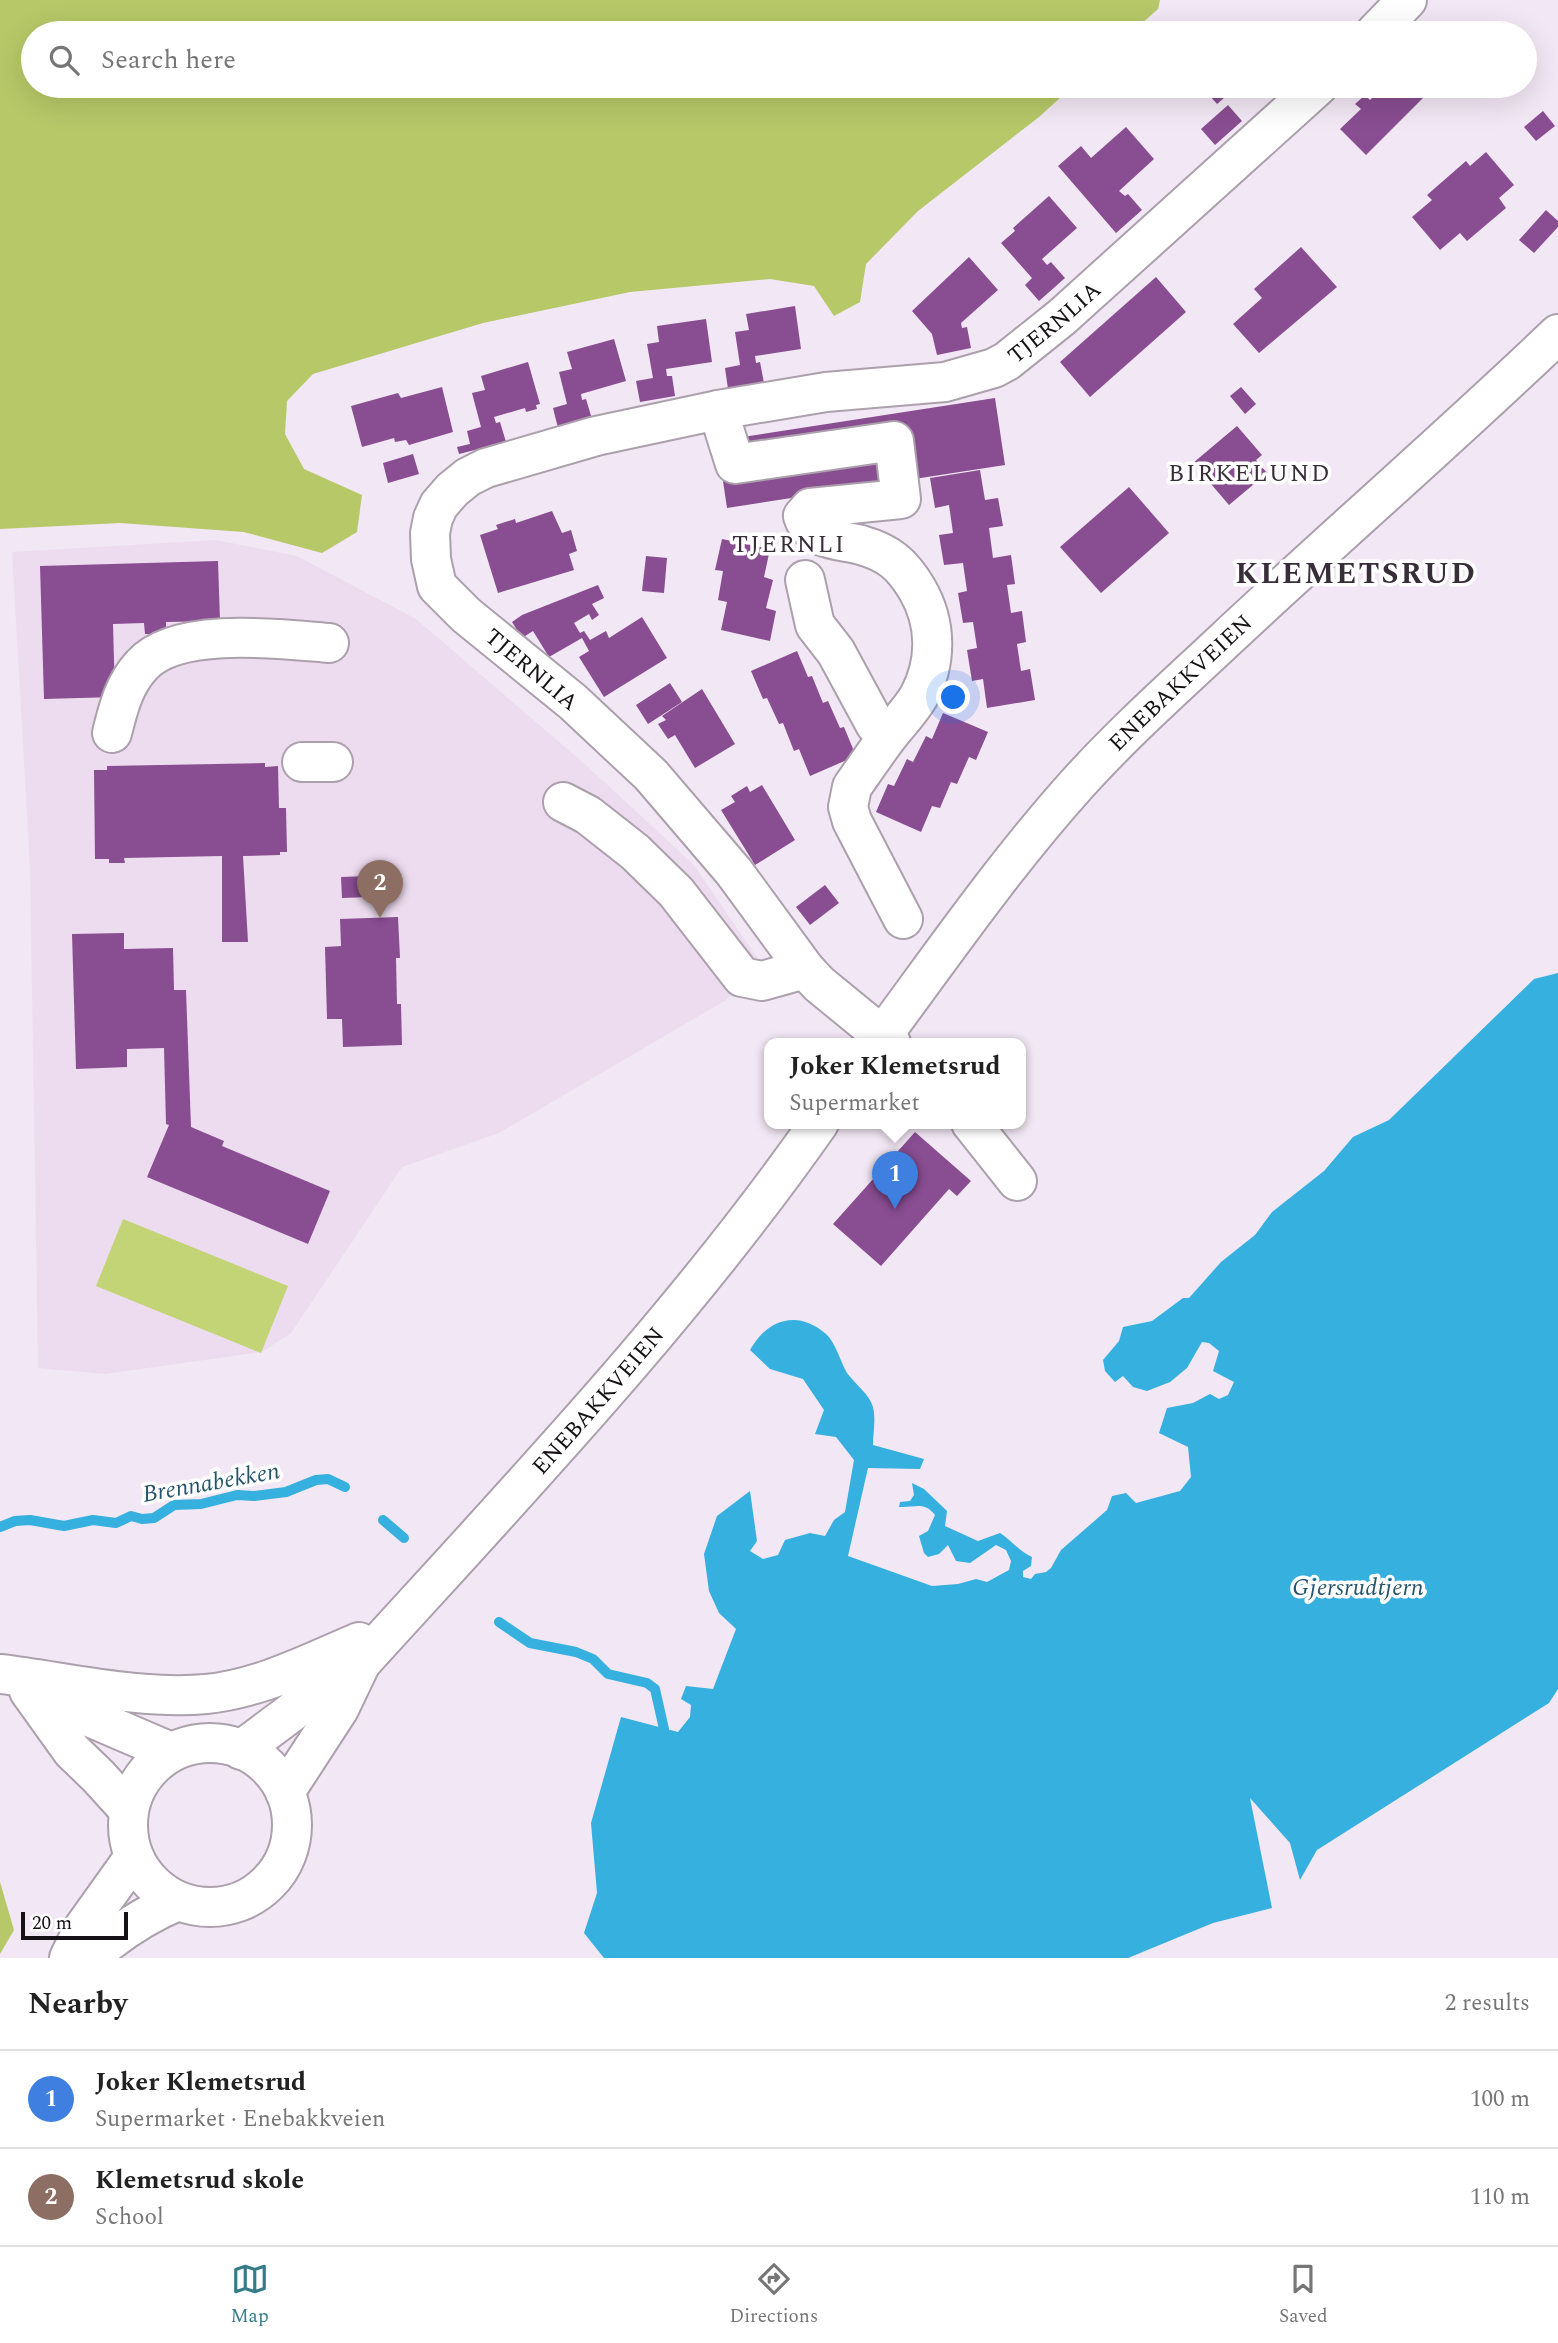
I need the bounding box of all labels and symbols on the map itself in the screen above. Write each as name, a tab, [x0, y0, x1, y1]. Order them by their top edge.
street label: TJERNLIA	[1000, 274, 1110, 373]
district label: BIRKELUND	[1168, 456, 1332, 492]
district label: TJERNLI	[732, 527, 846, 563]
district label: KLEMETSRUD	[1235, 551, 1477, 597]
street label: ENEBAKKVEIEN	[1101, 607, 1261, 760]
street label: TJERNLIA	[476, 620, 586, 720]
your location	[936, 680, 970, 714]
pin: 2	[357, 860, 403, 918]
pin: 1	[872, 1151, 918, 1209]
street label: ENEBAKKVEIEN	[524, 1320, 673, 1483]
water label: Brennabekken	[140, 1453, 283, 1513]
water label: Gjersrudtjern	[1292, 1570, 1424, 1606]
scale bar	[21, 1909, 128, 1941]

